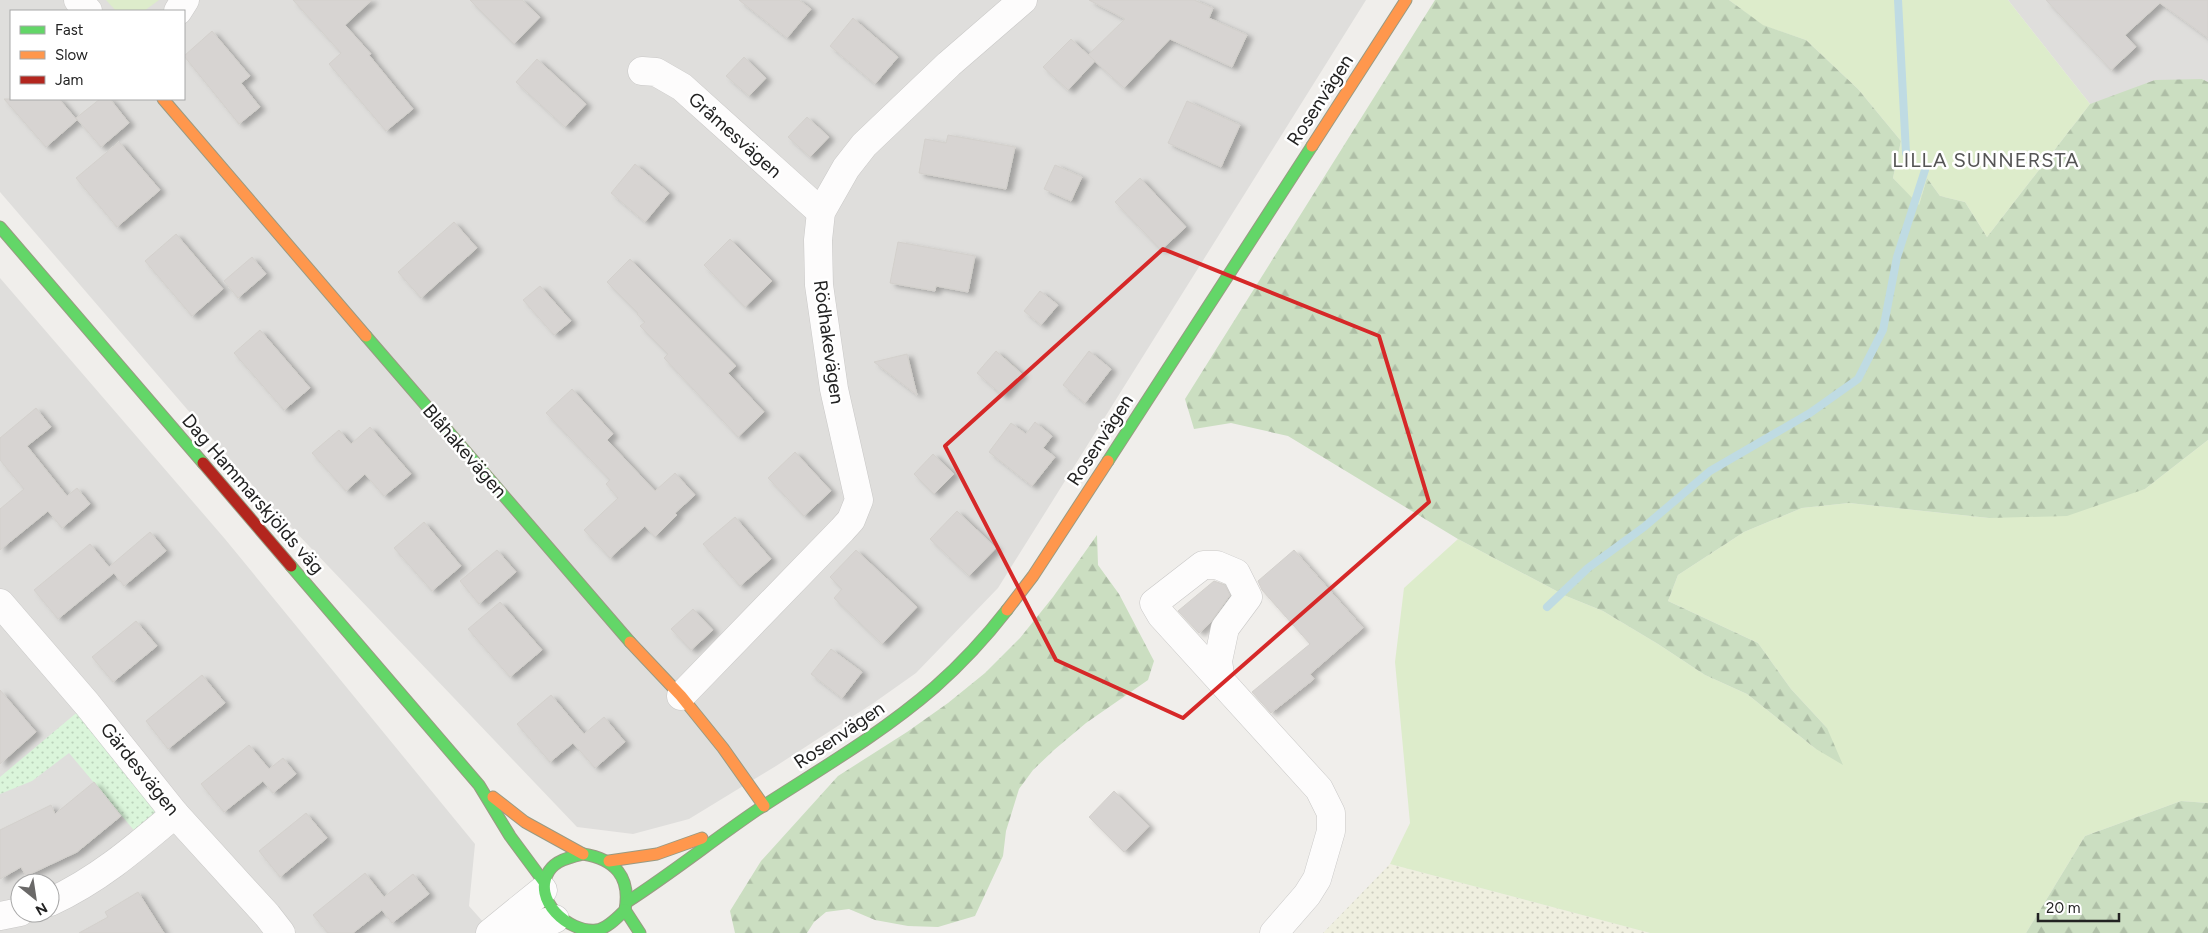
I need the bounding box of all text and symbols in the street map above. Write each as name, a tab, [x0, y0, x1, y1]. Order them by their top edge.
legend	[10, 10, 185, 100]
text: Fast	[55, 21, 84, 39]
text: Slow	[55, 46, 88, 64]
street label: Rosenvägen	[1282, 50, 1358, 150]
text: Jam	[55, 71, 83, 89]
street label: Gråmesvägen	[684, 87, 786, 183]
district label: LILLA SUNNERSTA	[1892, 148, 2080, 172]
street label: Rödhakevägen	[809, 278, 849, 406]
street label: Rosenvägen	[1062, 390, 1138, 490]
street label: Blåhakevägen	[418, 399, 512, 503]
street label: Dag Hammarskjölds väg	[177, 409, 329, 579]
street label: Rosenvägen	[789, 696, 889, 774]
street label: Gärdesvägen	[96, 718, 184, 820]
north arrow	[10, 873, 60, 923]
scale bar	[2038, 890, 2119, 922]
text: N	[32, 899, 50, 919]
text: 20 m	[2046, 899, 2080, 917]

